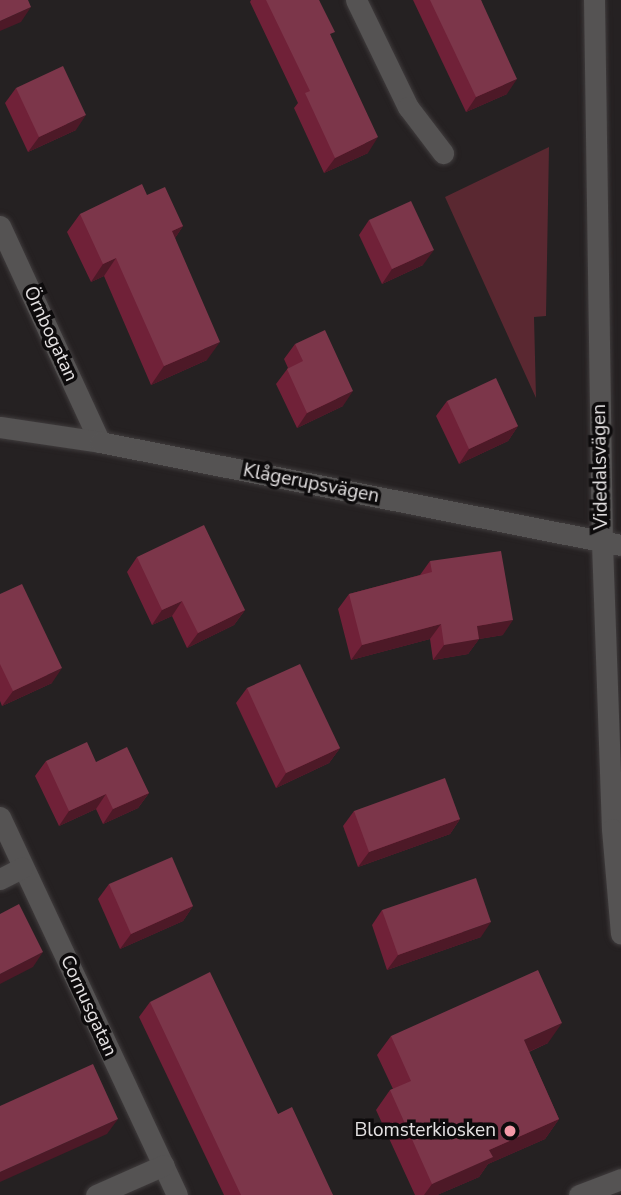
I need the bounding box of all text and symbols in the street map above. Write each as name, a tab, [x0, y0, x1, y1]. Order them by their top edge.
street label: Örnbogatan	[18, 283, 82, 385]
street label: Videdalsvägen	[589, 404, 613, 530]
street label: Klågerupsvägen	[241, 460, 381, 508]
street label: Cornusgatan	[55, 952, 121, 1060]
place label: Blomsterkiosken	[355, 1120, 496, 1142]
marker: Blomsterkiosken	[502, 1123, 518, 1139]

